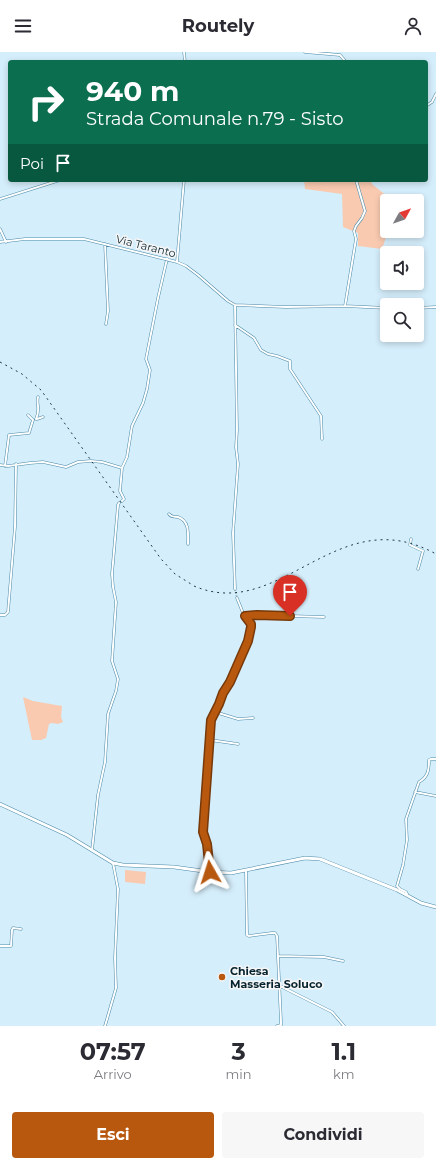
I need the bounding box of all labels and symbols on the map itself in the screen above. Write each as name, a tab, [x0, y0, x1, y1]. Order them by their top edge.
north arrow	[380, 194, 424, 238]
street label: Via Taranto	[115, 232, 178, 260]
pin	[273, 575, 307, 616]
position arrow	[189, 851, 231, 893]
place label: Chiesa Masseria Soluco	[230, 964, 323, 991]
marker: Chiesa Masseria Soluco	[217, 972, 227, 982]

